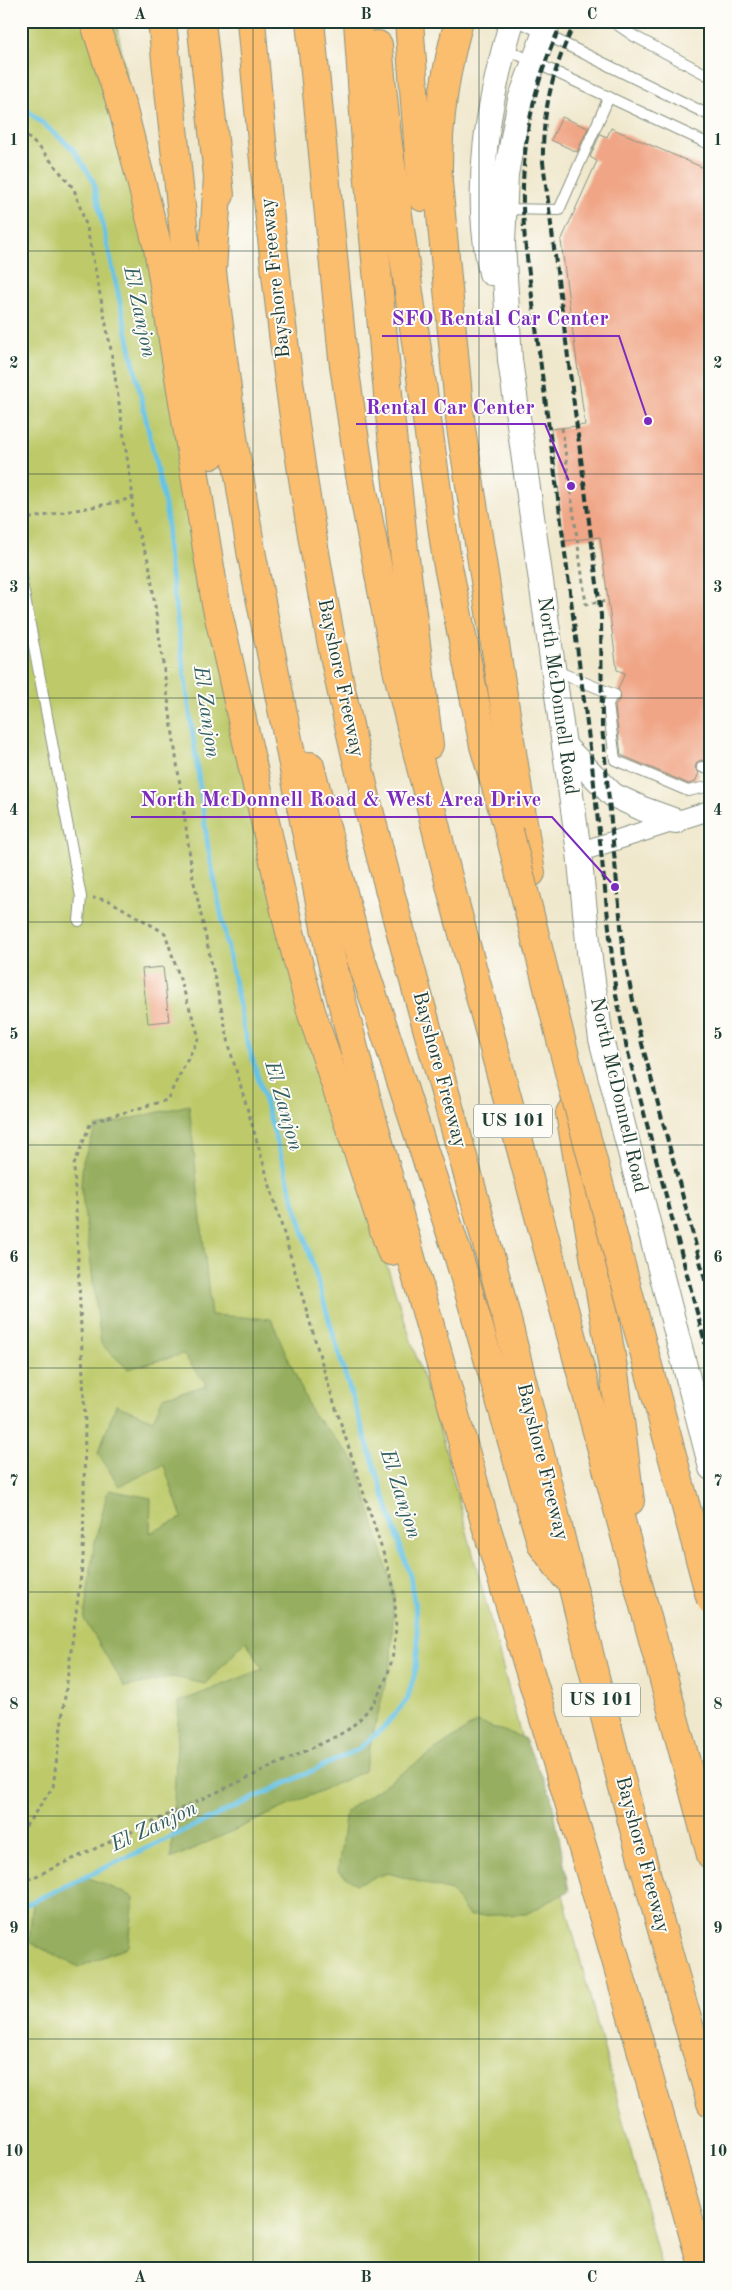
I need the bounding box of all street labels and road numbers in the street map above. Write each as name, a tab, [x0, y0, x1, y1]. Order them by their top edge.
street label: Bayshore Freeway	[258, 196, 294, 359]
street label: North McDonnell Road	[533, 596, 581, 796]
street label: Bayshore Freeway	[313, 597, 367, 759]
street label: Bayshore Freeway	[408, 989, 470, 1151]
street label: North McDonnell Road	[586, 995, 650, 1195]
road number: US 101	[474, 1104, 552, 1138]
street label: Bayshore Freeway	[513, 1381, 571, 1543]
road number: US 101	[562, 1684, 640, 1716]
street label: Bayshore Freeway	[611, 1774, 673, 1936]

